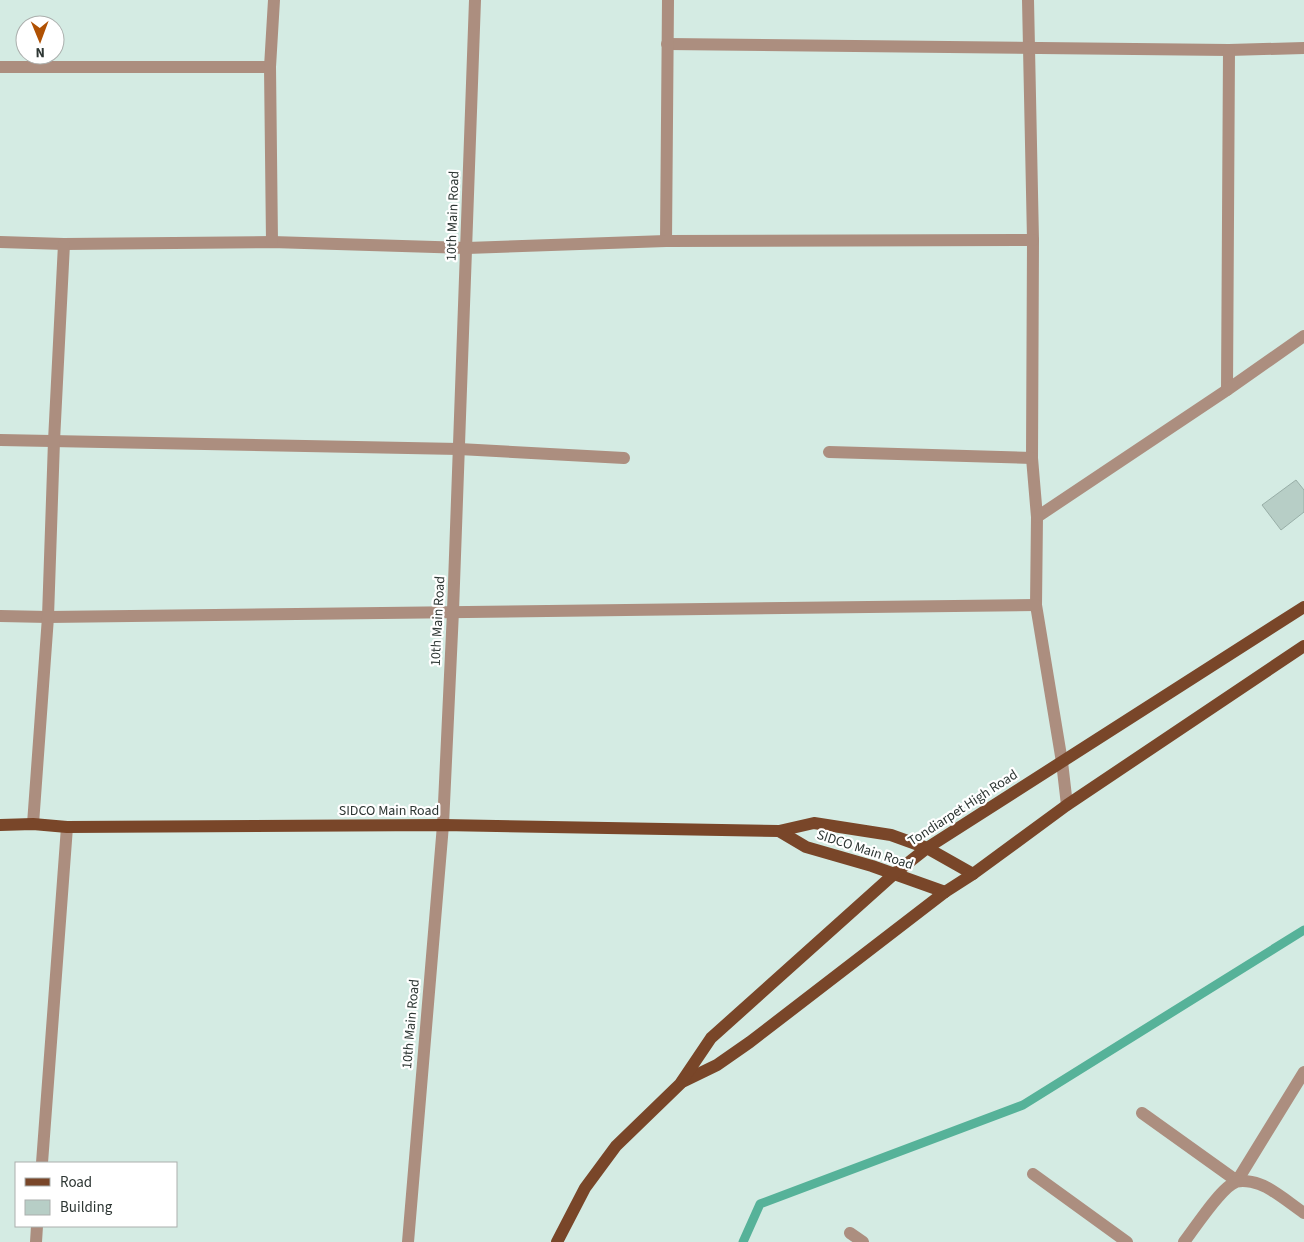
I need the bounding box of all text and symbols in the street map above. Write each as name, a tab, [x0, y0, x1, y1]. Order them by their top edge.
north arrow	[15, 15, 65, 65]
text: N	[35, 42, 45, 62]
street label: 10th Main Road	[441, 171, 465, 261]
street label: 10th Main Road	[426, 575, 450, 667]
street label: Tondiarpet High Road	[904, 765, 1022, 851]
street label: SIDCO Main Road	[339, 801, 439, 821]
street label: SIDCO Main Road	[814, 825, 916, 875]
street label: 10th Main Road	[397, 978, 425, 1070]
legend	[15, 1162, 178, 1227]
text: Road	[60, 1172, 92, 1193]
text: Building	[60, 1197, 113, 1218]

